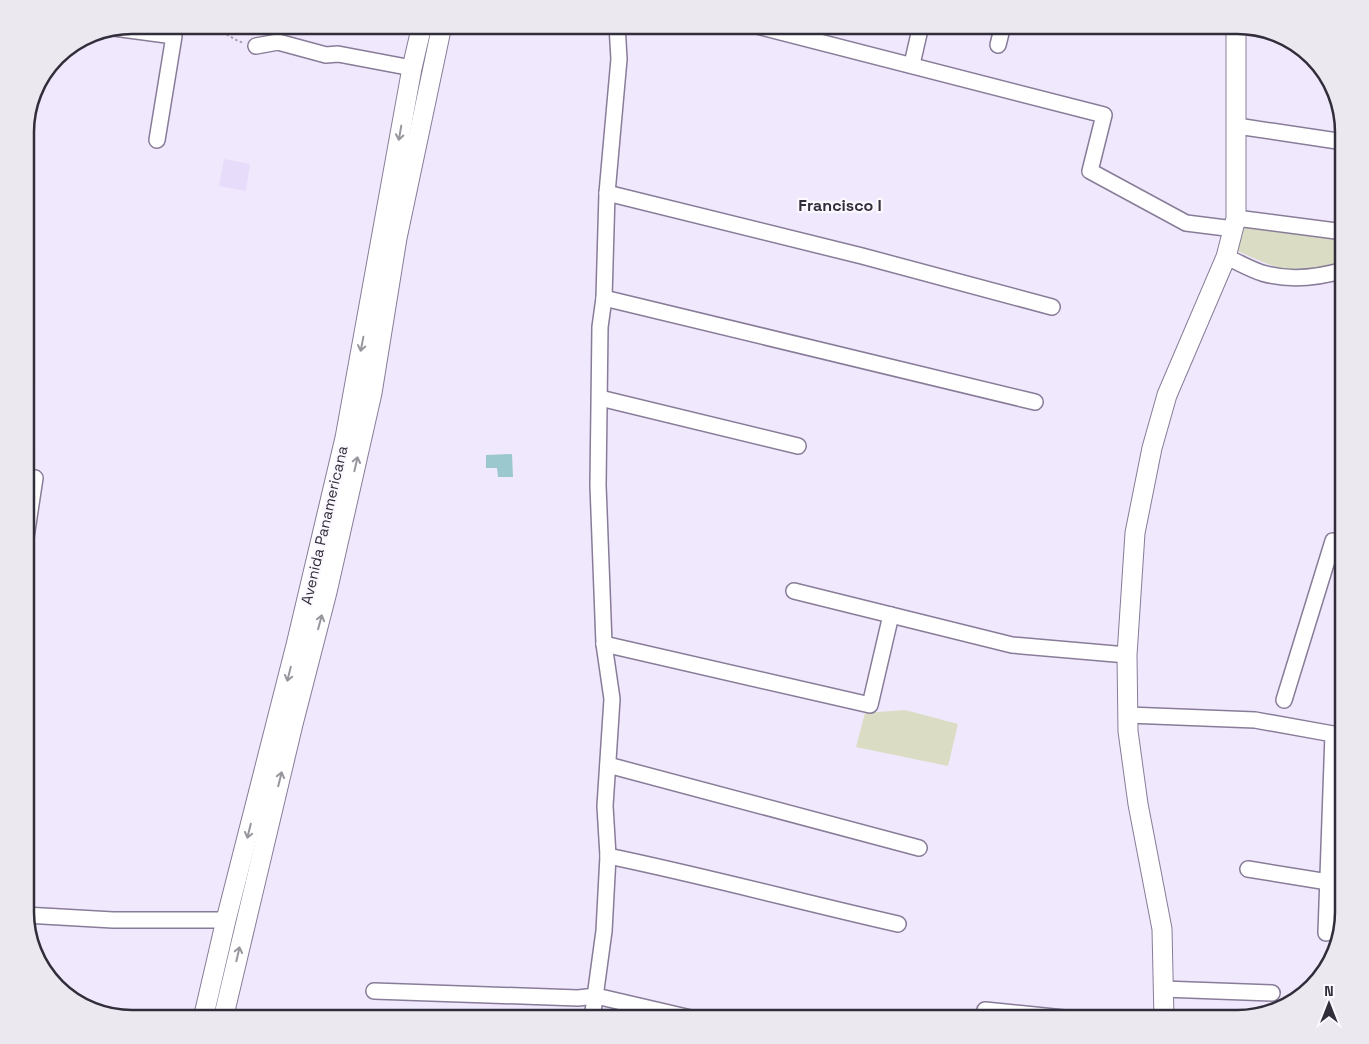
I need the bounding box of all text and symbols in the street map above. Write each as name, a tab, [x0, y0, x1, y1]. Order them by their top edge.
one-way arrow	[395, 125, 405, 141]
district label: Francisco I	[798, 195, 882, 216]
one-way arrow	[356, 336, 366, 352]
street label: Avenida Panamericana	[296, 443, 352, 606]
one-way arrow	[352, 456, 361, 472]
one-way arrow	[315, 614, 325, 630]
one-way arrow	[284, 665, 293, 681]
one-way arrow	[276, 772, 285, 788]
one-way arrow	[244, 823, 253, 839]
one-way arrow	[234, 947, 243, 963]
north arrow	[1304, 979, 1354, 1029]
text: N	[1324, 982, 1334, 1000]

